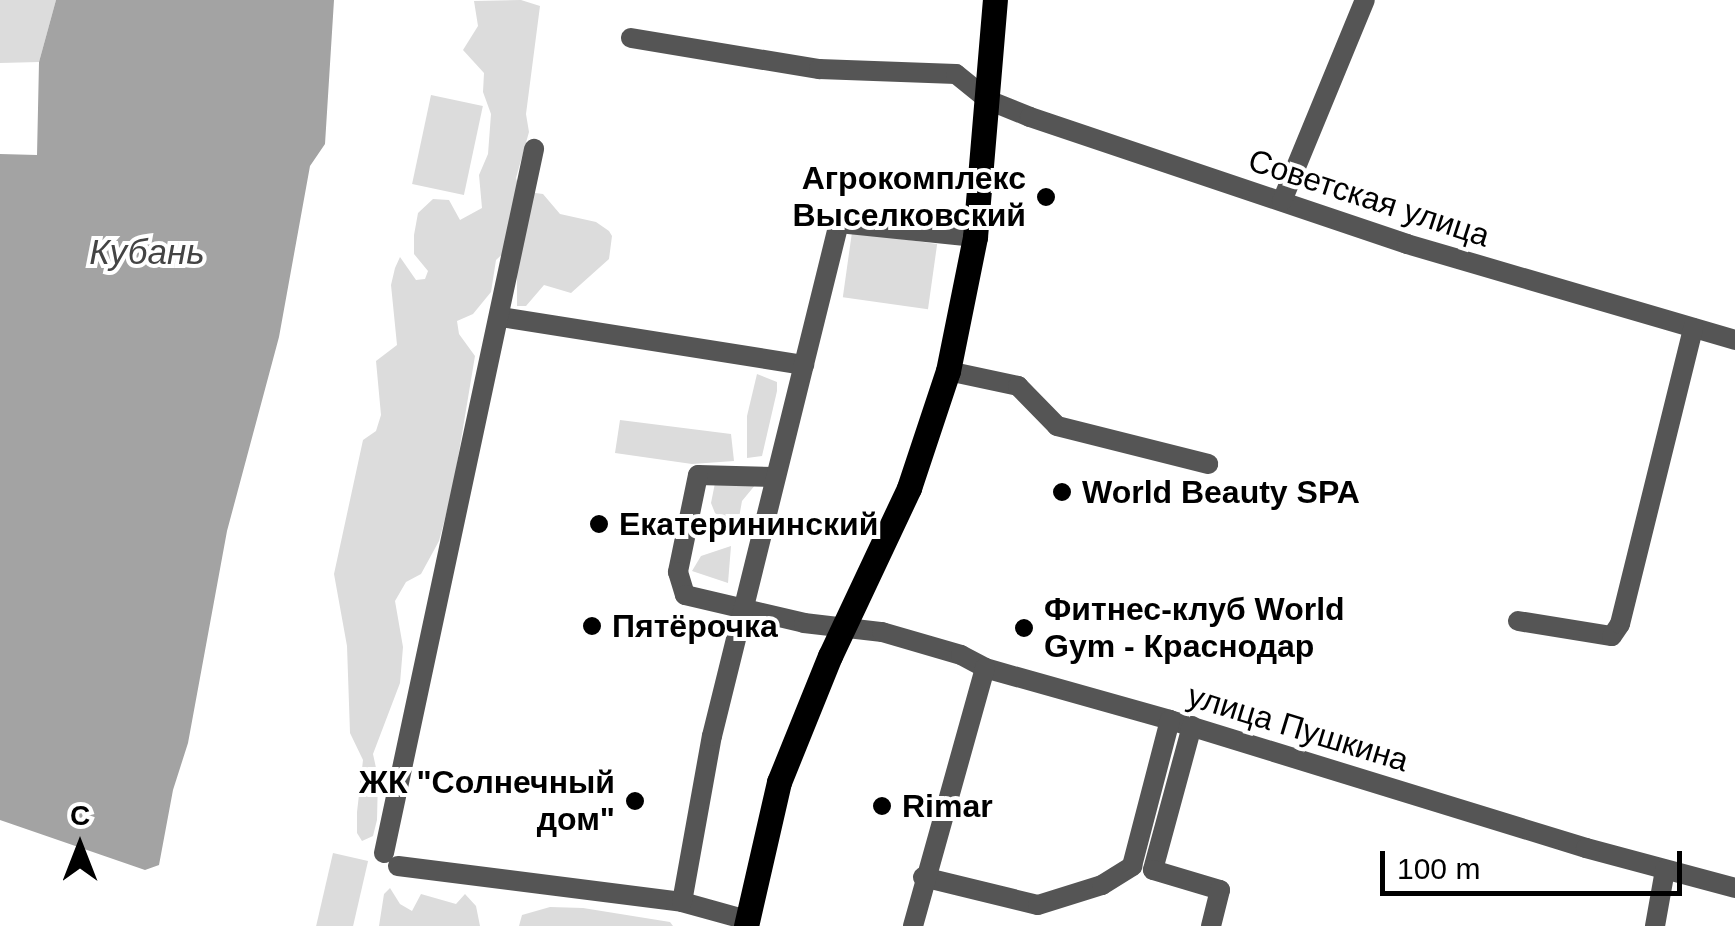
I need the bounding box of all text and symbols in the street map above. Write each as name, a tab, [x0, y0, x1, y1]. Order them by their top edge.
street label: Советская улица	[1244, 141, 1494, 255]
place label: Агрокомплекс Выселковский	[792, 160, 1026, 235]
marker: Агрокомплекс Выселковский	[1035, 186, 1057, 208]
water label: Кубань	[89, 231, 205, 273]
place label: World Beauty SPA	[1082, 473, 1360, 511]
marker: World Beauty SPA	[1051, 481, 1073, 503]
place label: Екатерининский	[619, 505, 878, 543]
marker: Екатерининский	[588, 513, 610, 535]
place label: Фитнес-клуб World Gym - Краснодар	[1044, 591, 1345, 666]
place label: Пятёрочка	[612, 607, 778, 645]
marker: Пятёрочка	[581, 615, 603, 637]
marker: Фитнес-клуб World Gym - Краснодар	[1013, 617, 1035, 639]
street label: улица Пушкина	[1183, 676, 1413, 780]
place label: ЖК "Солнечный дом"	[359, 764, 615, 839]
place label: Rimar	[902, 787, 993, 825]
marker: ЖК "Солнечный дом"	[624, 790, 646, 812]
marker: Rimar	[871, 795, 893, 817]
north arrow	[30, 796, 130, 896]
text: С	[70, 800, 90, 831]
scale bar	[1385, 831, 1688, 893]
text: 100 m	[1397, 852, 1480, 885]

